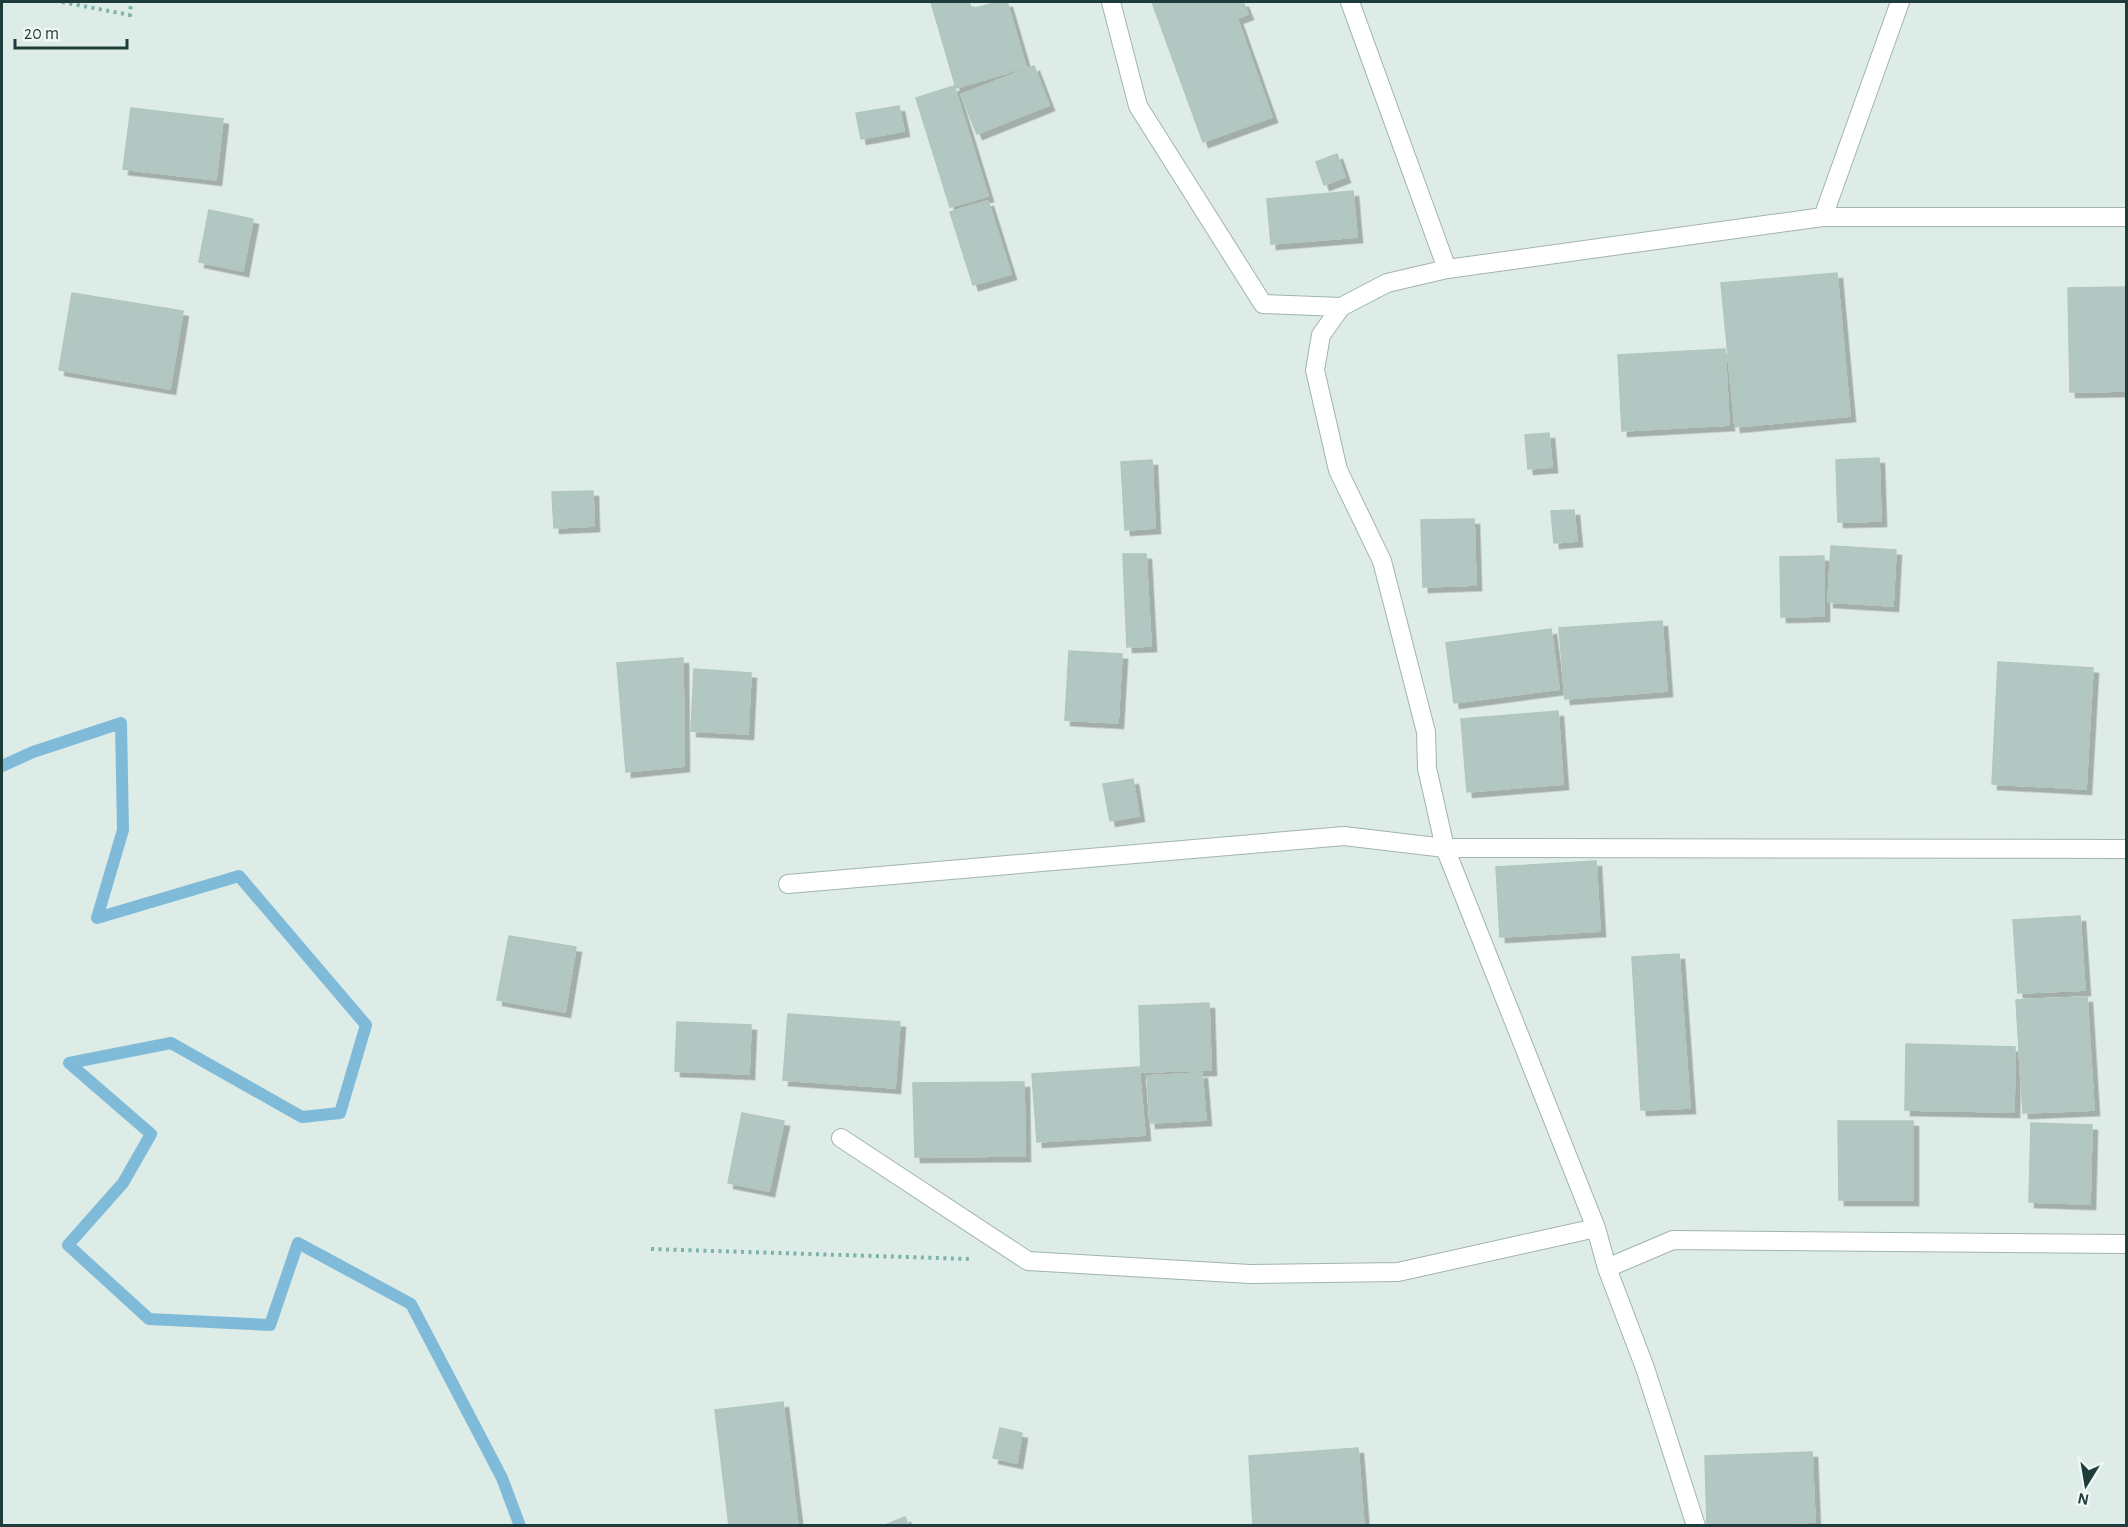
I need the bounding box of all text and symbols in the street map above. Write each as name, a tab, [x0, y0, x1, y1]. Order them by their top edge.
scale bar	[15, 12, 128, 50]
text: 20 m	[24, 25, 59, 43]
north arrow	[2056, 1455, 2116, 1515]
text: N	[2076, 1490, 2090, 1508]

